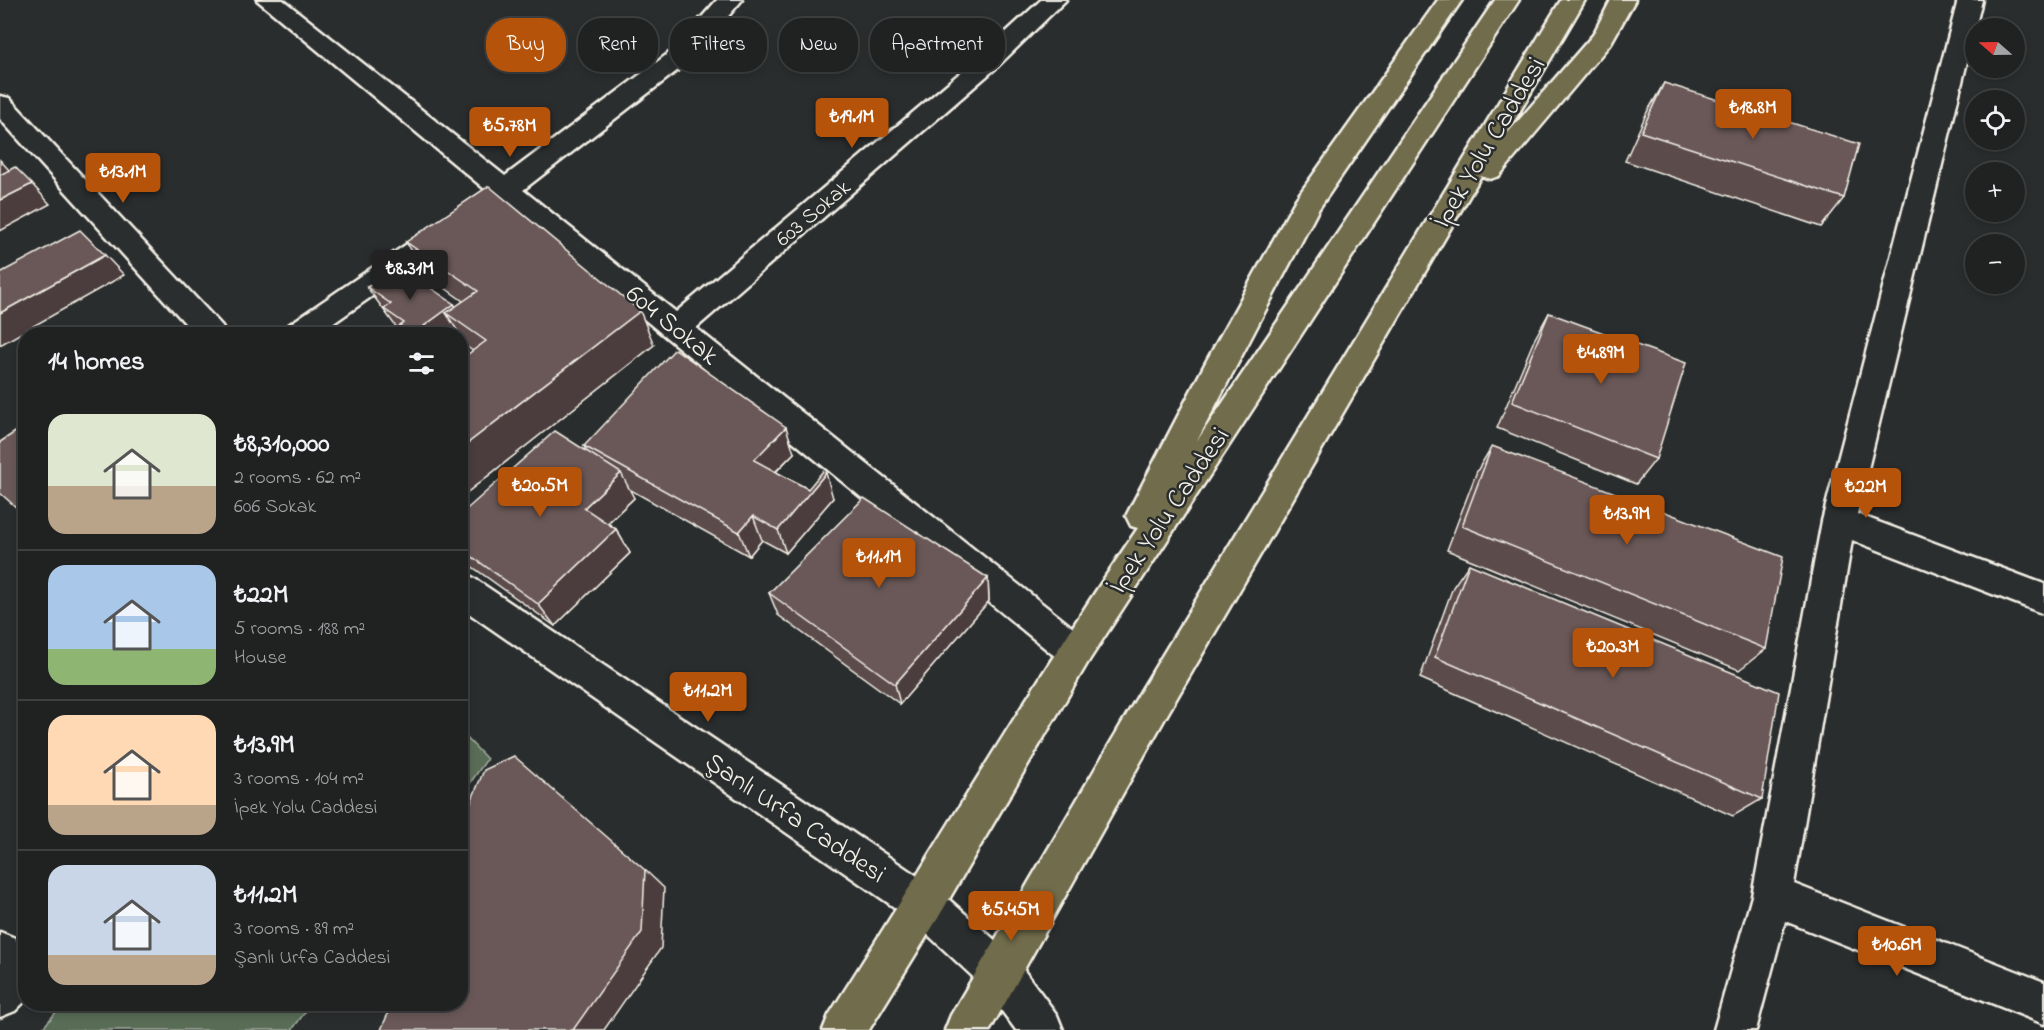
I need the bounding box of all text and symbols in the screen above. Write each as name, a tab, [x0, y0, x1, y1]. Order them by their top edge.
chip: Buy	[486, 18, 566, 72]
chip: Rent	[578, 18, 658, 72]
chip: Filters	[670, 18, 767, 72]
chip: New	[779, 18, 858, 72]
chip: Apartment	[870, 18, 1005, 72]
north arrow	[1965, 18, 2025, 78]
map controls	[1965, 18, 2025, 294]
street label: İpek Yolu Caddesi	[1424, 50, 1557, 236]
pin: ₺18.8M	[1704, 89, 1802, 140]
button: locate	[1965, 90, 2025, 150]
text: ₺18.8M	[1729, 94, 1777, 123]
pin: ₺19.1M	[803, 98, 901, 149]
text: ₺19.1M	[830, 103, 874, 132]
pin: ₺5.78M	[461, 107, 559, 158]
text: ₺5.78M	[483, 112, 537, 141]
pin: ₺13.1M	[74, 153, 172, 204]
text: ₺13.1M	[99, 158, 147, 187]
button: +	[1965, 162, 2025, 222]
street label: 603 Sokak	[769, 173, 859, 255]
button: −	[1965, 234, 2025, 294]
pin: ₺8.31M	[361, 250, 459, 301]
text: ₺8.31M	[386, 255, 434, 284]
street label: 604 Sokak	[616, 276, 727, 376]
pin: ₺4.89M	[1552, 334, 1650, 385]
text: ₺4.89M	[1577, 339, 1625, 368]
text: 14 homes	[48, 344, 144, 382]
icon: filters	[405, 347, 438, 380]
street label: İpek Yolu Caddesi	[1100, 420, 1240, 603]
text: ₺8,310,000	[234, 426, 330, 464]
icon: home	[96, 438, 168, 510]
text: 2 rooms · 62 m²	[234, 464, 361, 493]
pin: ₺20.5M	[491, 467, 589, 518]
pin: ₺22M	[1830, 468, 1902, 519]
text: ₺20.5M	[512, 472, 568, 501]
text: ₺22M	[1845, 473, 1887, 502]
text: 606 Sokak	[234, 493, 316, 522]
pin: ₺13.9M	[1578, 495, 1676, 546]
text: ₺13.9M	[1604, 500, 1650, 529]
pin: ₺11.1M	[830, 538, 928, 589]
text: ₺11.1M	[856, 543, 902, 572]
text: ₺22M	[234, 577, 289, 615]
icon: home	[96, 589, 168, 661]
text: 5 rooms · 188 m²	[234, 615, 365, 644]
pin: ₺20.3M	[1564, 628, 1662, 679]
text: ₺20.3M	[1586, 633, 1640, 662]
text: House	[234, 644, 287, 673]
pin: ₺11.2M	[659, 672, 757, 723]
text: ₺11.2M	[684, 677, 732, 706]
text: ₺13.9M	[234, 727, 295, 765]
icon: home	[96, 739, 168, 811]
street label: Şanlı Urfa Caddesi	[696, 744, 893, 894]
text: 3 rooms · 104 m²	[234, 765, 364, 794]
text: İpek Yolu Caddesi	[234, 794, 377, 823]
text: ₺11.2M	[234, 877, 298, 915]
icon: home	[96, 889, 168, 961]
pin: ₺5.45M	[962, 891, 1060, 942]
text: ₺5.45M	[982, 896, 1040, 925]
text: 3 rooms · 89 m²	[234, 915, 354, 944]
pin: ₺10.6M	[1848, 926, 1946, 977]
text: ₺10.6M	[1872, 931, 1922, 960]
text: Şanlı Urfa Caddesi	[234, 944, 390, 973]

